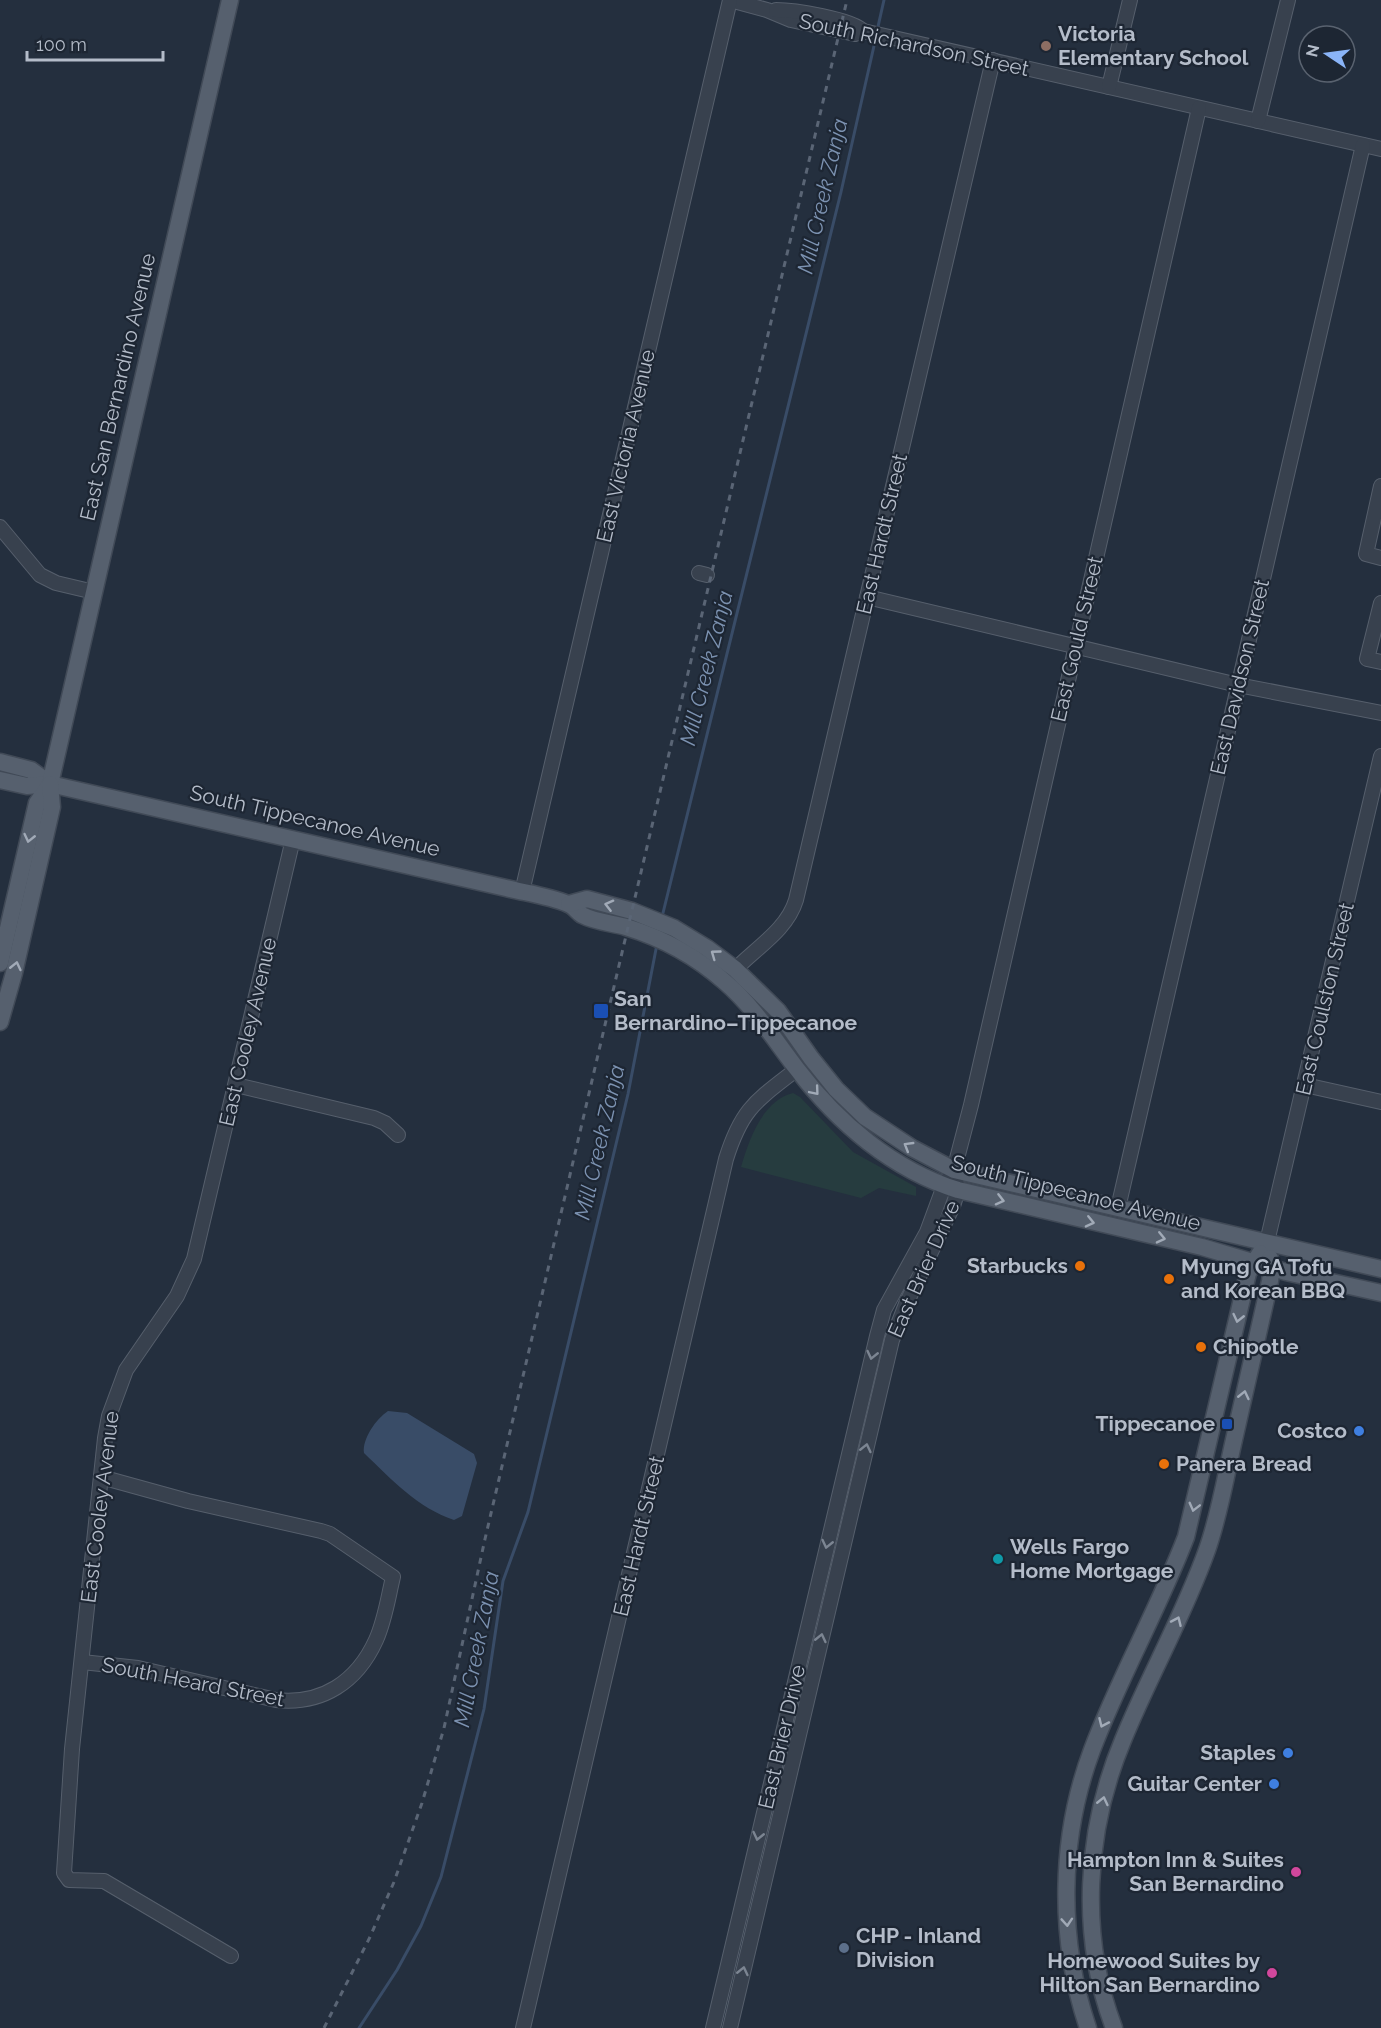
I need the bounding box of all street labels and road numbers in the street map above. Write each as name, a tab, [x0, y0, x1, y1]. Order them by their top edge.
street label: South Richardson Street	[797, 8, 1031, 81]
street label: East San Bernardino Avenue	[75, 251, 160, 523]
street label: East Victoria Avenue	[591, 347, 660, 545]
street label: East Hardt Street	[851, 451, 912, 617]
street label: East Gould Street	[1045, 554, 1108, 724]
street label: East Davidson Street	[1205, 577, 1274, 777]
street label: South Tippecanoe Avenue	[188, 780, 443, 861]
street label: East Coulston Street	[1290, 900, 1359, 1098]
street label: East Cooley Avenue	[214, 935, 281, 1129]
street label: South Tippecanoe Avenue	[949, 1149, 1203, 1236]
street label: East Brier Drive	[882, 1196, 965, 1341]
street label: East Cooley Avenue	[75, 1410, 124, 1604]
street label: East Hardt Street	[608, 1453, 669, 1619]
street label: South Heard Street	[100, 1652, 286, 1711]
street label: East Brier Drive	[753, 1662, 810, 1811]

